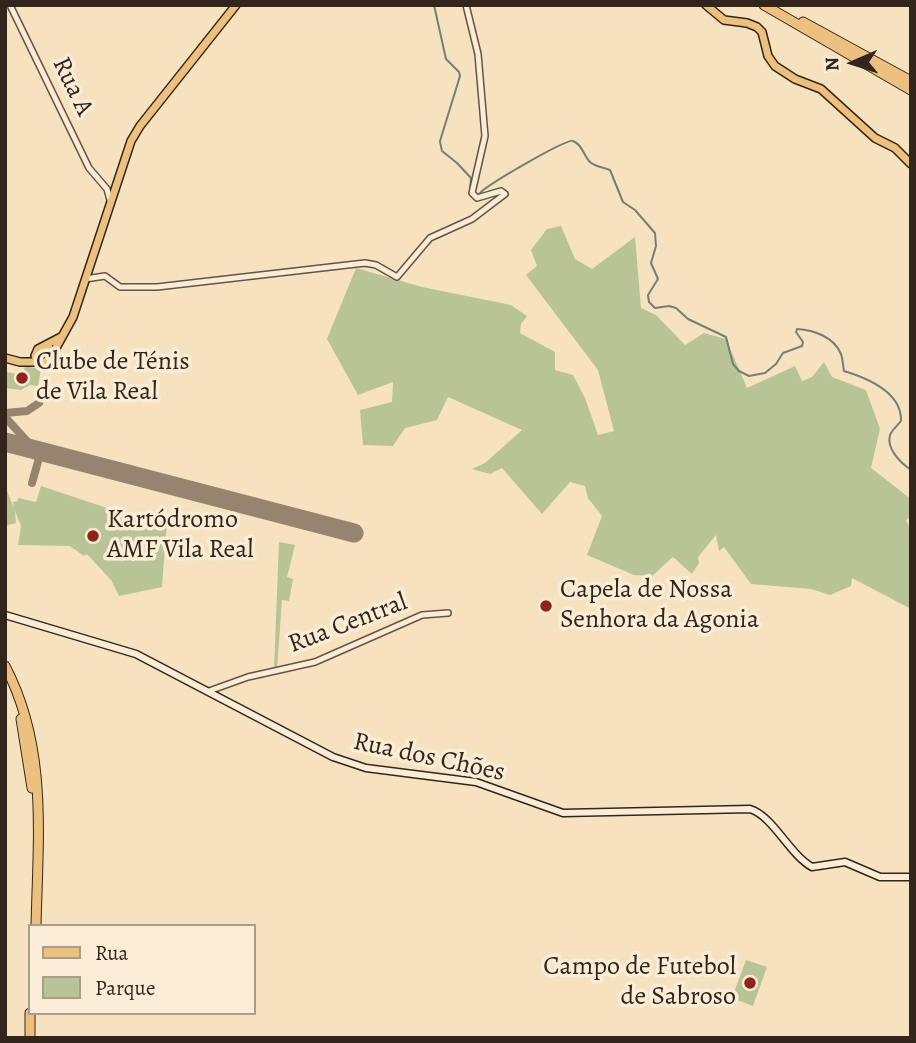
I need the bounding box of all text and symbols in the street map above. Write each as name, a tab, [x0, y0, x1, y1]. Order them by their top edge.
north arrow	[818, 28, 888, 98]
street label: Rua A	[44, 52, 100, 122]
text: N	[819, 57, 845, 72]
place label: Clube de Ténis de Vila Real	[36, 347, 190, 408]
marker: Clube de Ténis de Vila Real	[14, 370, 30, 386]
place label: Kartódromo AMF Vila Real	[107, 505, 254, 566]
marker: Kartódromo AMF Vila Real	[85, 528, 101, 544]
place label: Capela de Nossa Senhora da Agonia	[560, 575, 759, 636]
street label: Rua Central	[284, 587, 412, 661]
marker: Capela de Nossa Senhora da Agonia	[538, 598, 554, 614]
street label: Rua dos Chões	[350, 727, 508, 789]
legend	[28, 924, 256, 1015]
text: Rua	[95, 939, 128, 967]
place label: Campo de Futebol de Sabroso	[543, 952, 736, 1014]
text: Parque	[95, 974, 155, 1002]
marker: Campo de Futebol de Sabroso	[742, 975, 758, 991]

